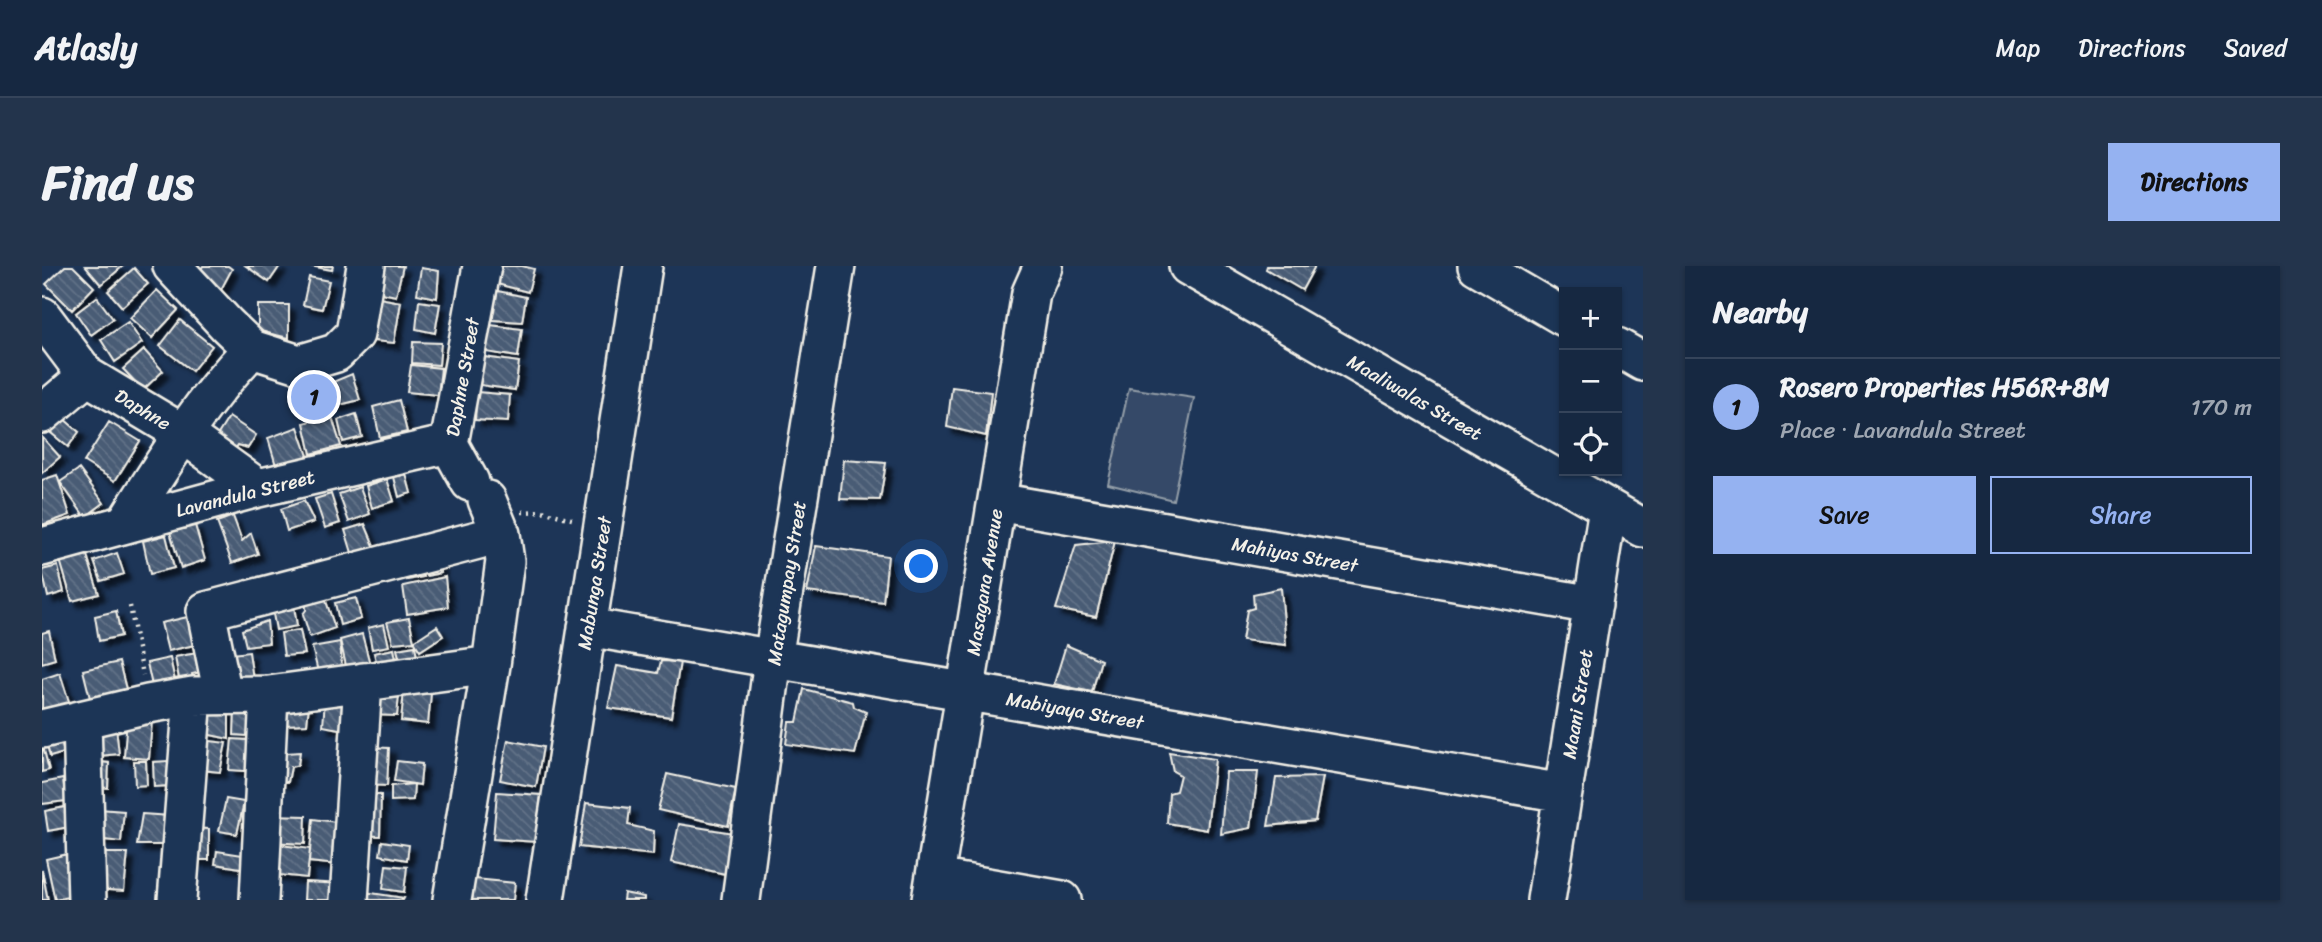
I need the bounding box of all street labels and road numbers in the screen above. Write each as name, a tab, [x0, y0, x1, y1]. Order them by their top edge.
street label: Daphne Street	[436, 314, 489, 439]
street label: Maaliwalas Street	[1341, 345, 1489, 450]
street label: Daphne	[108, 380, 178, 439]
street label: Lavandula Street	[172, 460, 318, 527]
street label: Matagumpay Street	[757, 498, 816, 668]
street label: Masagana Avenue	[957, 506, 1012, 658]
street label: Mabunga Street	[568, 512, 622, 652]
street label: Mahiyas Street	[1229, 527, 1362, 582]
street label: Maani Street	[1553, 647, 1602, 761]
street label: Mabiyaya Street	[1004, 682, 1148, 739]

